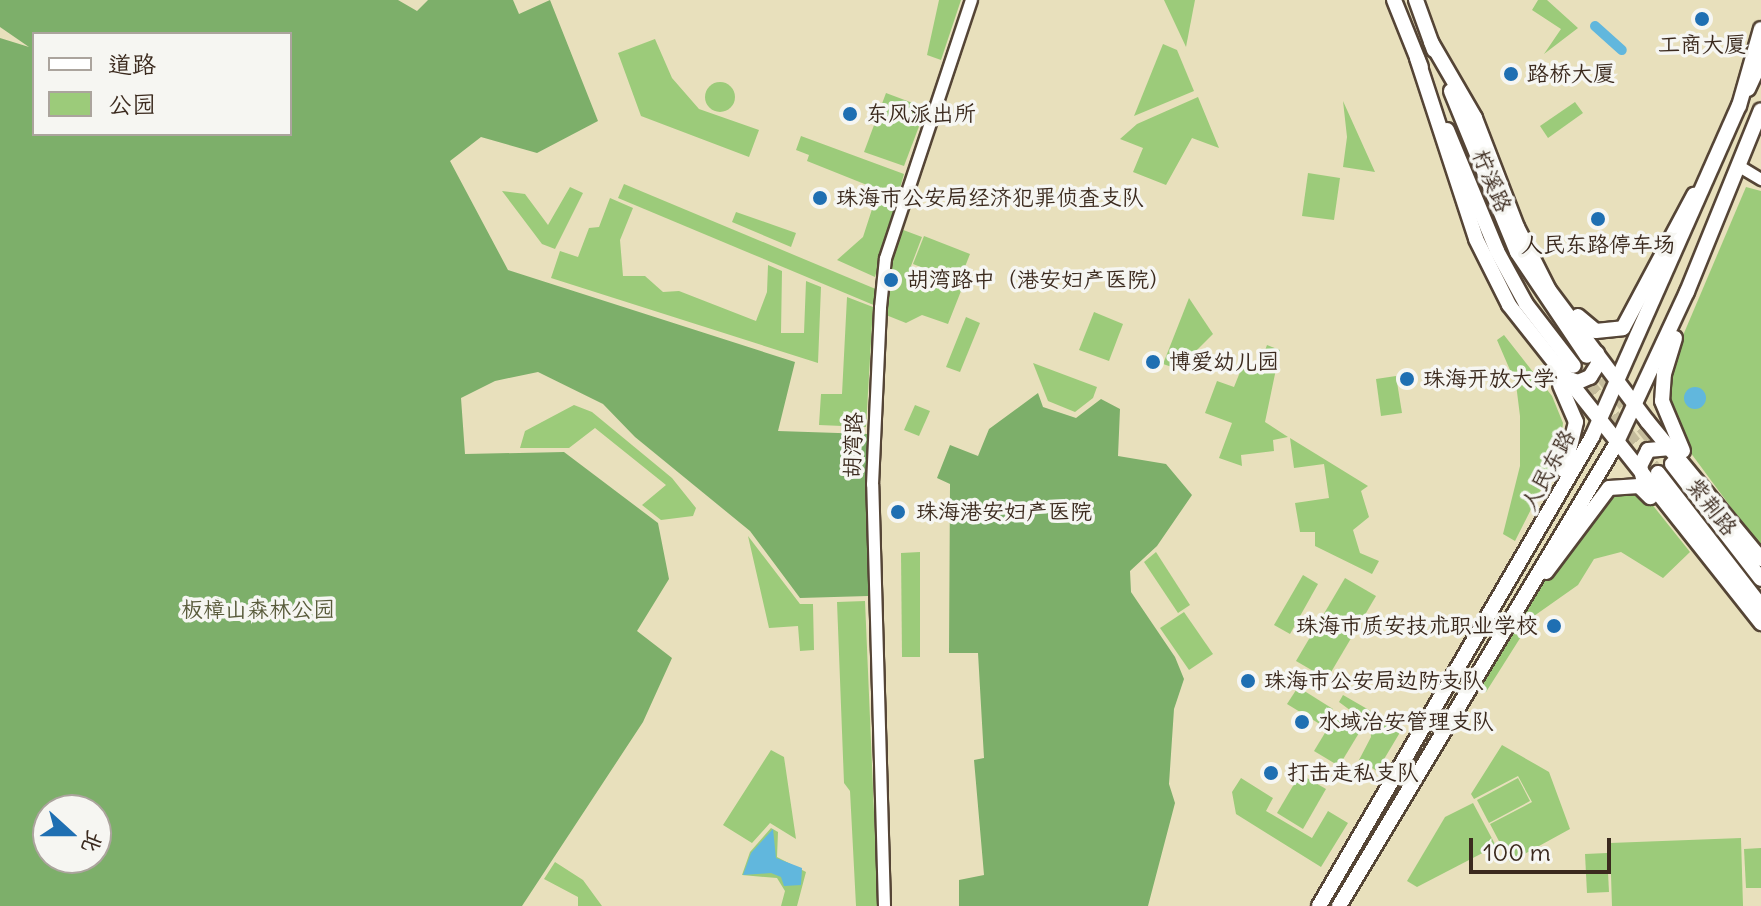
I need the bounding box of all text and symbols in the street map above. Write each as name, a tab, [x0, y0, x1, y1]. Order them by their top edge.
marker: 工商大厦	[1693, 10, 1711, 28]
legend	[32, 32, 292, 136]
place label: 工商大厦	[1658, 32, 1746, 58]
text: 道路	[108, 49, 156, 79]
place label: 路桥大厦	[1527, 61, 1615, 87]
marker: 路桥大厦	[1502, 65, 1520, 83]
text: 公园	[108, 89, 156, 119]
place label: 东风派出所	[866, 101, 976, 127]
marker: 东风派出所	[841, 105, 859, 123]
street label: 柠溪路	[1467, 145, 1517, 217]
place label: 珠海市公安局经济犯罪侦查支队	[836, 185, 1144, 211]
marker: 珠海市公安局经济犯罪侦查支队	[811, 189, 829, 207]
marker: 人民东路停车场	[1589, 210, 1607, 228]
place label: 人民东路停车场	[1521, 232, 1675, 258]
place label: 胡湾路中（港安妇产医院）	[907, 267, 1171, 293]
marker: 胡湾路中（港安妇产医院）	[882, 271, 900, 289]
place label: 博爱幼儿园	[1169, 349, 1279, 375]
marker: 博爱幼儿园	[1144, 353, 1162, 371]
place label: 珠海开放大学	[1423, 366, 1555, 392]
marker: 珠海开放大学	[1398, 370, 1416, 388]
street label: 胡湾路	[839, 412, 867, 478]
street label: 人民东路	[1515, 425, 1581, 515]
street label: 紫荆路	[1681, 473, 1743, 541]
place label: 珠海港安妇产医院	[916, 499, 1092, 525]
marker: 珠海港安妇产医院	[887, 501, 909, 523]
park label: 板樟山森林公园	[181, 597, 335, 623]
place label: 珠海市质安技术职业学校	[1296, 613, 1538, 639]
marker: 珠海市质安技术职业学校	[1545, 617, 1563, 635]
place label: 珠海市公安局边防支队	[1264, 668, 1484, 694]
marker: 珠海市公安局边防支队	[1239, 672, 1257, 690]
place label: 水域治安管理支队	[1318, 709, 1494, 735]
marker: 水域治安管理支队	[1293, 713, 1311, 731]
place label: 打击走私支队	[1287, 760, 1419, 786]
marker: 打击走私支队	[1262, 764, 1280, 782]
north arrow	[32, 794, 112, 874]
scale bar	[1473, 822, 1615, 872]
text: 北	[76, 827, 110, 857]
text: 100 m	[1483, 837, 1551, 867]

